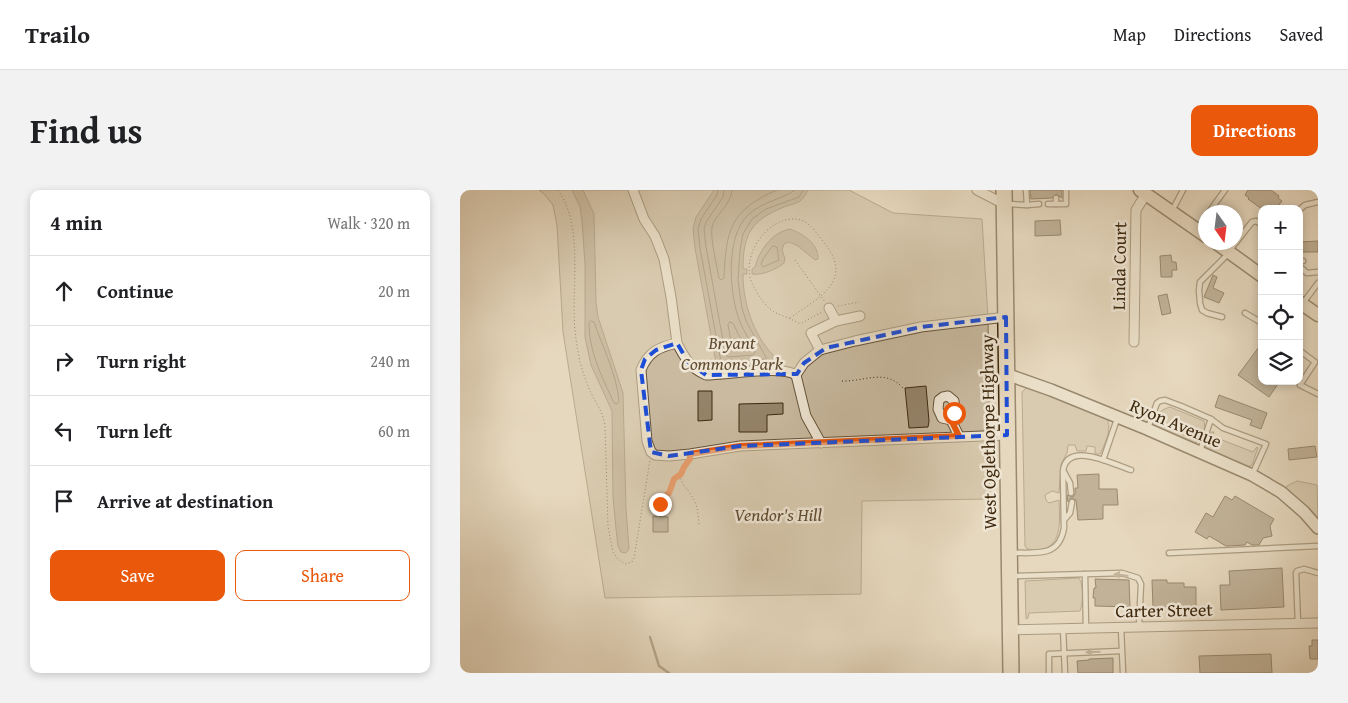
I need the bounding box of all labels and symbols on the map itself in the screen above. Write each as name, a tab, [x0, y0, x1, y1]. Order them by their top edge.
north arrow	[1198, 205, 1243, 250]
street label: Linda Court	[1105, 221, 1133, 310]
park label: Bryant Commons Park	[681, 329, 784, 377]
street label: West Oglethorpe Highway	[973, 334, 1003, 530]
street label: Ryon Avenue	[1126, 392, 1226, 454]
route start	[943, 402, 966, 425]
route end	[649, 493, 672, 516]
park label: Vendor's Hill	[734, 501, 822, 528]
one-way arrow	[1113, 570, 1129, 578]
street label: Carter Street	[1115, 596, 1214, 624]
one-way arrow	[1084, 648, 1100, 656]

